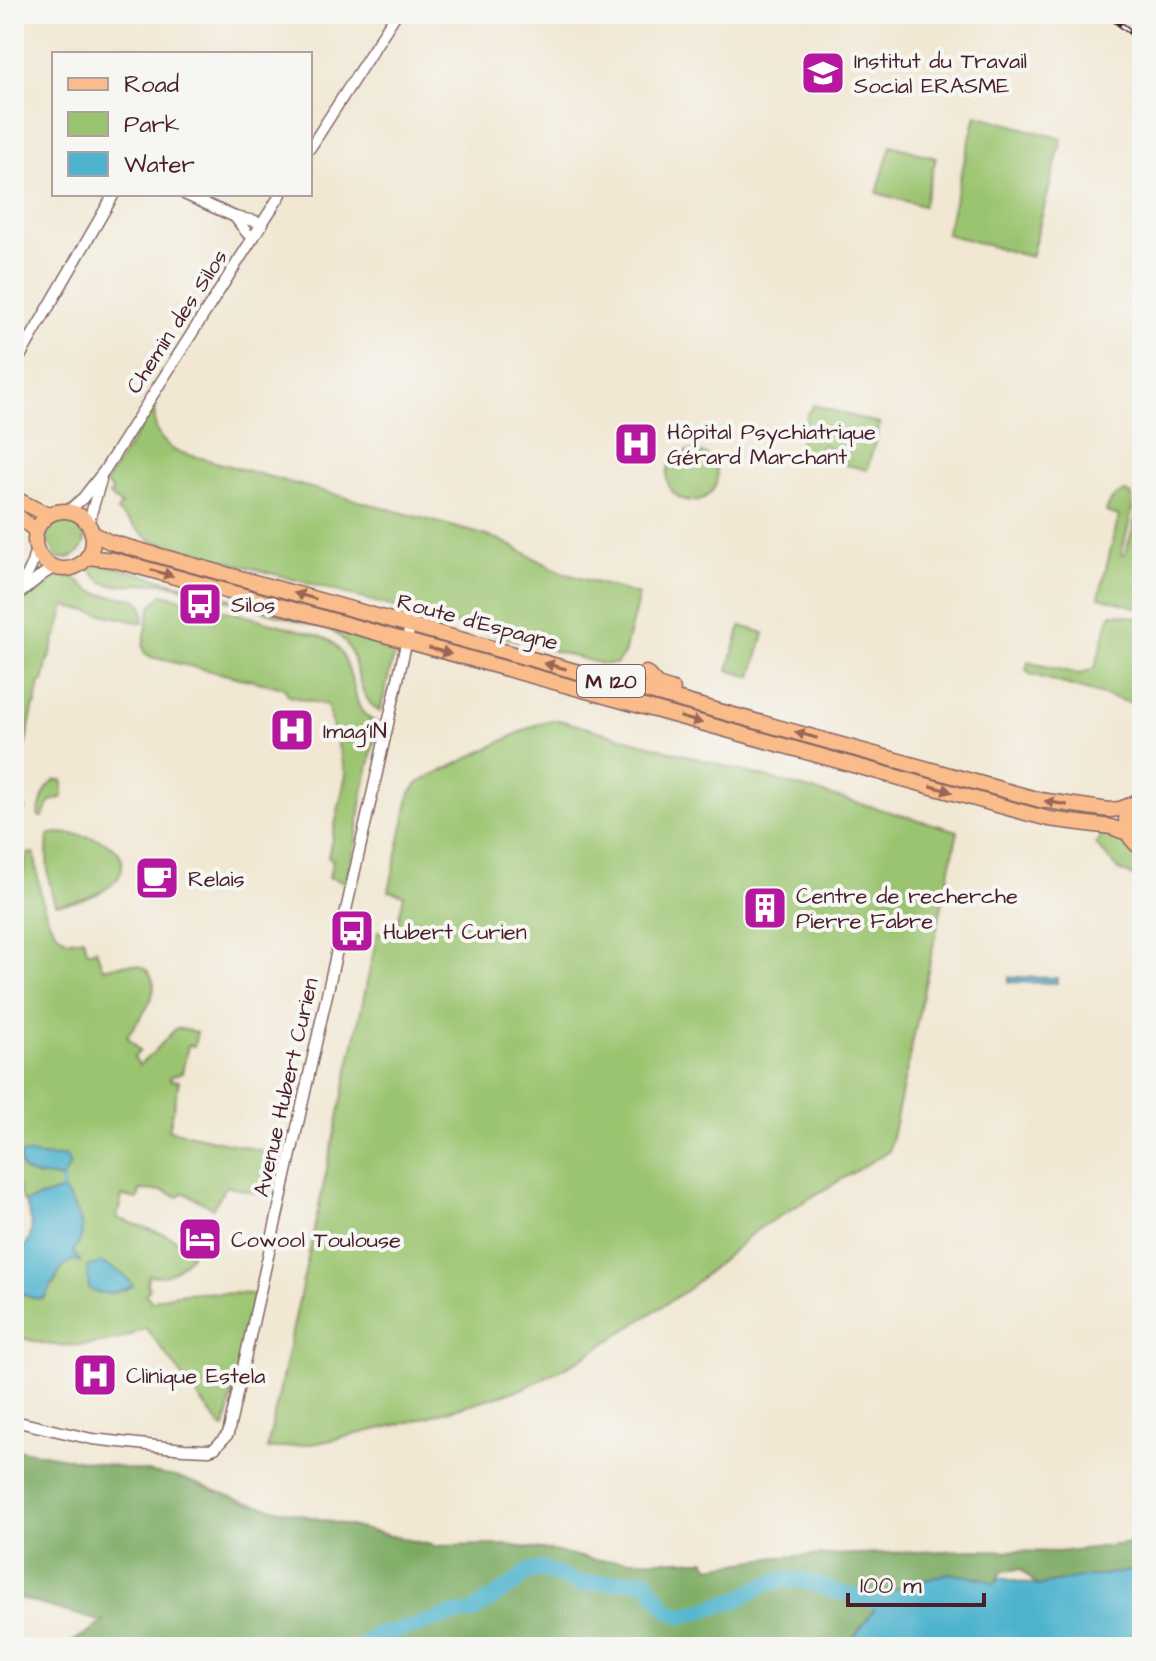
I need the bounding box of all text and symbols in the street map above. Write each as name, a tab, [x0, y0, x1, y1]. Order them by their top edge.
place label: Institut du Travail Social ERASME	[854, 46, 1027, 102]
school or university icon: Institut du Travail Social ERASME	[799, 49, 847, 97]
legend	[52, 52, 312, 196]
text: Road	[124, 68, 179, 102]
text: Park	[124, 108, 180, 142]
text: Water	[124, 148, 195, 182]
street label: Chemin des Silos	[119, 244, 235, 400]
place label: Hôpital Psychiatrique Gérard Marchant	[667, 417, 876, 473]
hospital icon: Hôpital Psychiatrique Gérard Marchant	[612, 420, 660, 468]
one-way arrow	[151, 567, 175, 580]
bus stop icon: Silos	[176, 580, 224, 628]
street label: Route d'Espagne	[393, 586, 562, 660]
one-way arrow	[292, 589, 316, 602]
place label: Silos	[231, 590, 275, 621]
one-way arrow	[427, 645, 452, 657]
one-way arrow	[543, 659, 568, 671]
road number: M 120	[577, 665, 645, 697]
hospital icon: Imag'IN	[268, 706, 316, 754]
one-way arrow	[678, 714, 703, 726]
place label: Imag'IN	[323, 716, 387, 748]
one-way arrow	[793, 728, 818, 740]
one-way arrow	[928, 784, 953, 796]
one-way arrow	[1044, 797, 1069, 809]
cafe icon: Relais	[133, 854, 181, 902]
place label: Relais	[188, 864, 245, 895]
place label: Centre de recherche Pierre Fabre	[796, 881, 1018, 937]
building icon: Centre de recherche Pierre Fabre	[741, 884, 789, 932]
bus stop icon: Hubert Curien	[328, 907, 376, 955]
place label: Hubert Curien	[383, 917, 527, 948]
street label: Avenue Hubert Curien	[246, 975, 327, 1200]
hotel icon: Cowool Toulouse	[176, 1215, 224, 1263]
place label: Cowool Toulouse	[231, 1225, 401, 1256]
hospital icon: Clinique Estela	[71, 1351, 119, 1399]
place label: Clinique Estela	[126, 1361, 265, 1392]
scale bar	[848, 1557, 984, 1607]
text: 100 m	[860, 1569, 922, 1603]

